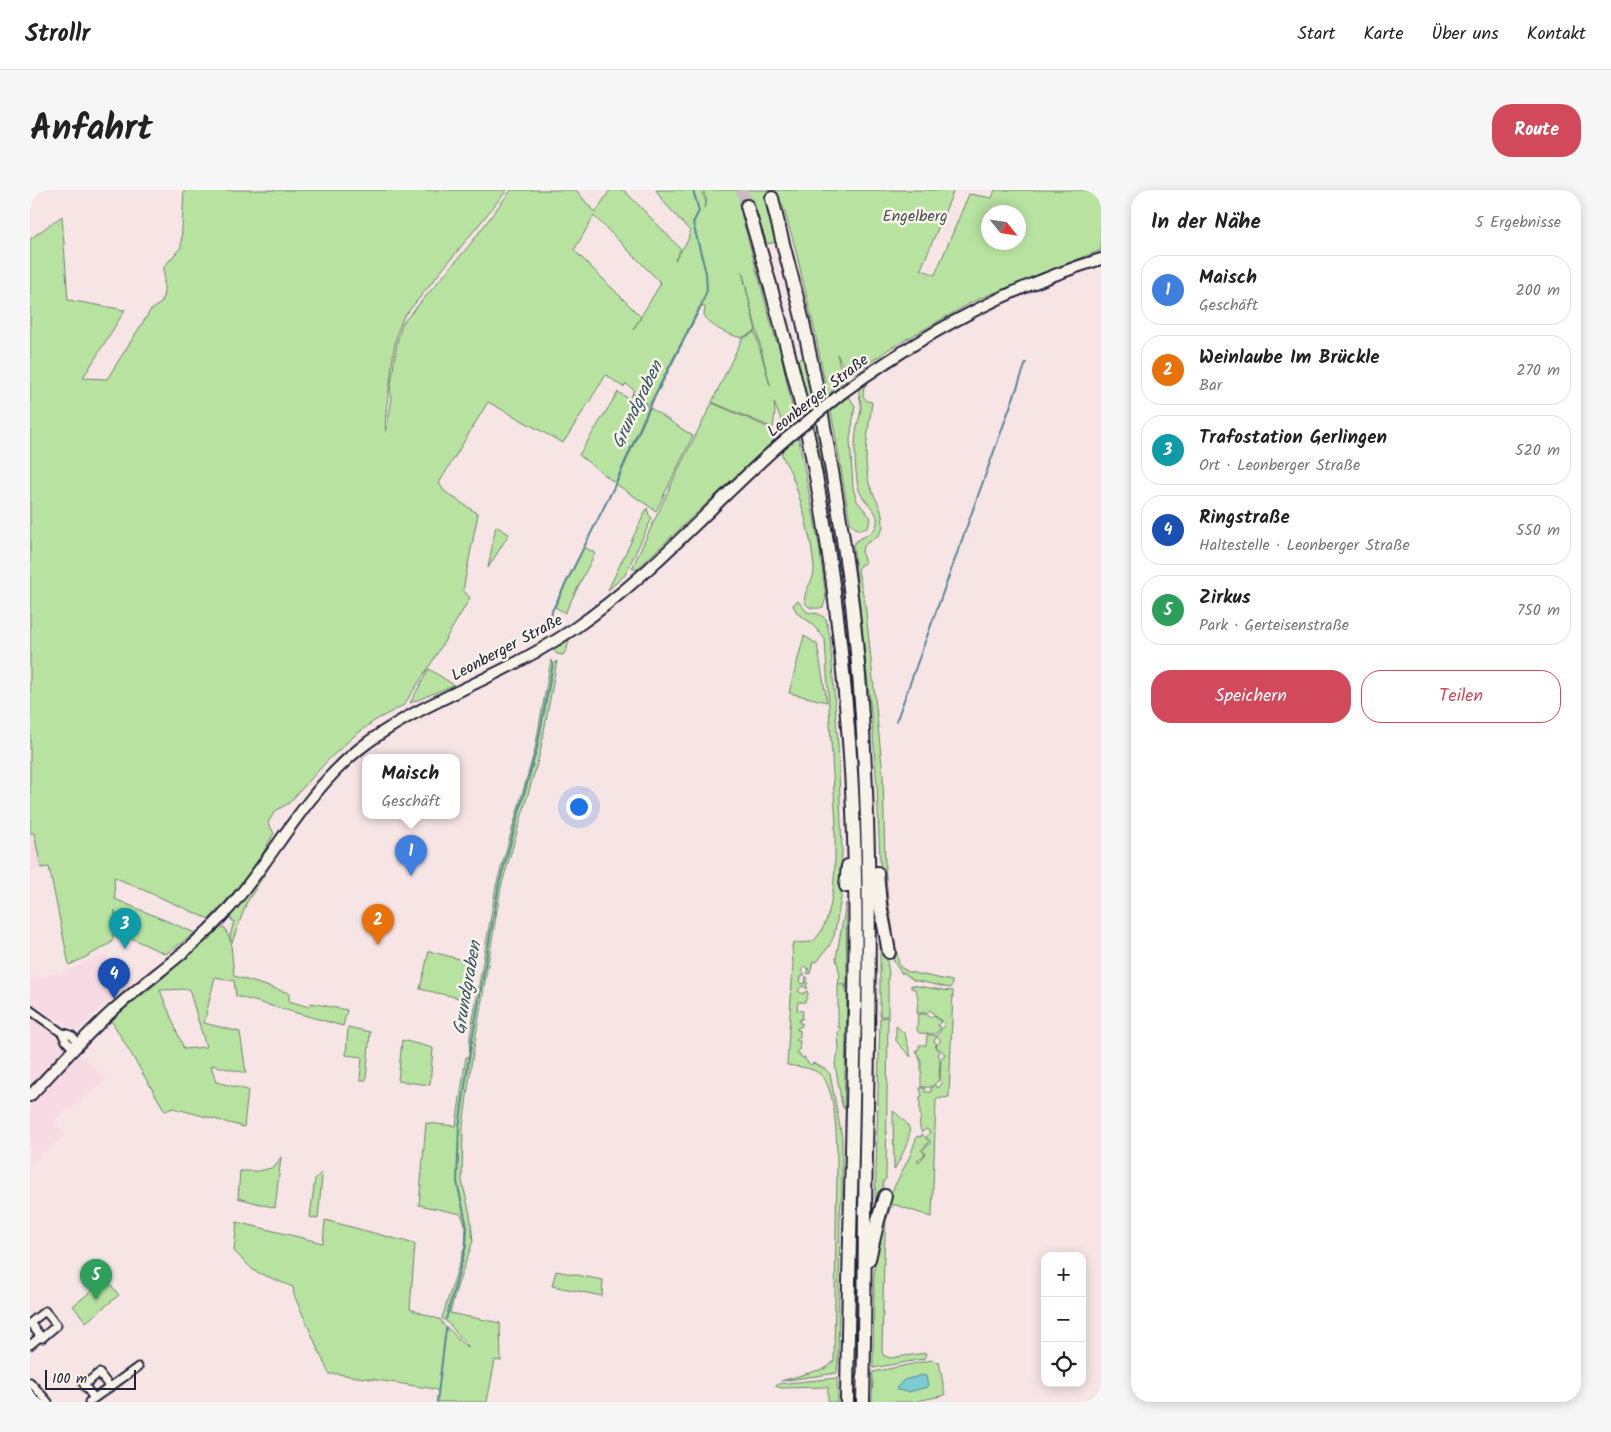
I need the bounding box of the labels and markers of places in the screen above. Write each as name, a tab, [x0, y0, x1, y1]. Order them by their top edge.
pin: 1	[395, 835, 427, 876]
pin: 2	[362, 904, 394, 945]
pin: 3	[109, 908, 141, 949]
pin: 4	[98, 958, 130, 999]
pin: 5	[80, 1259, 112, 1300]

